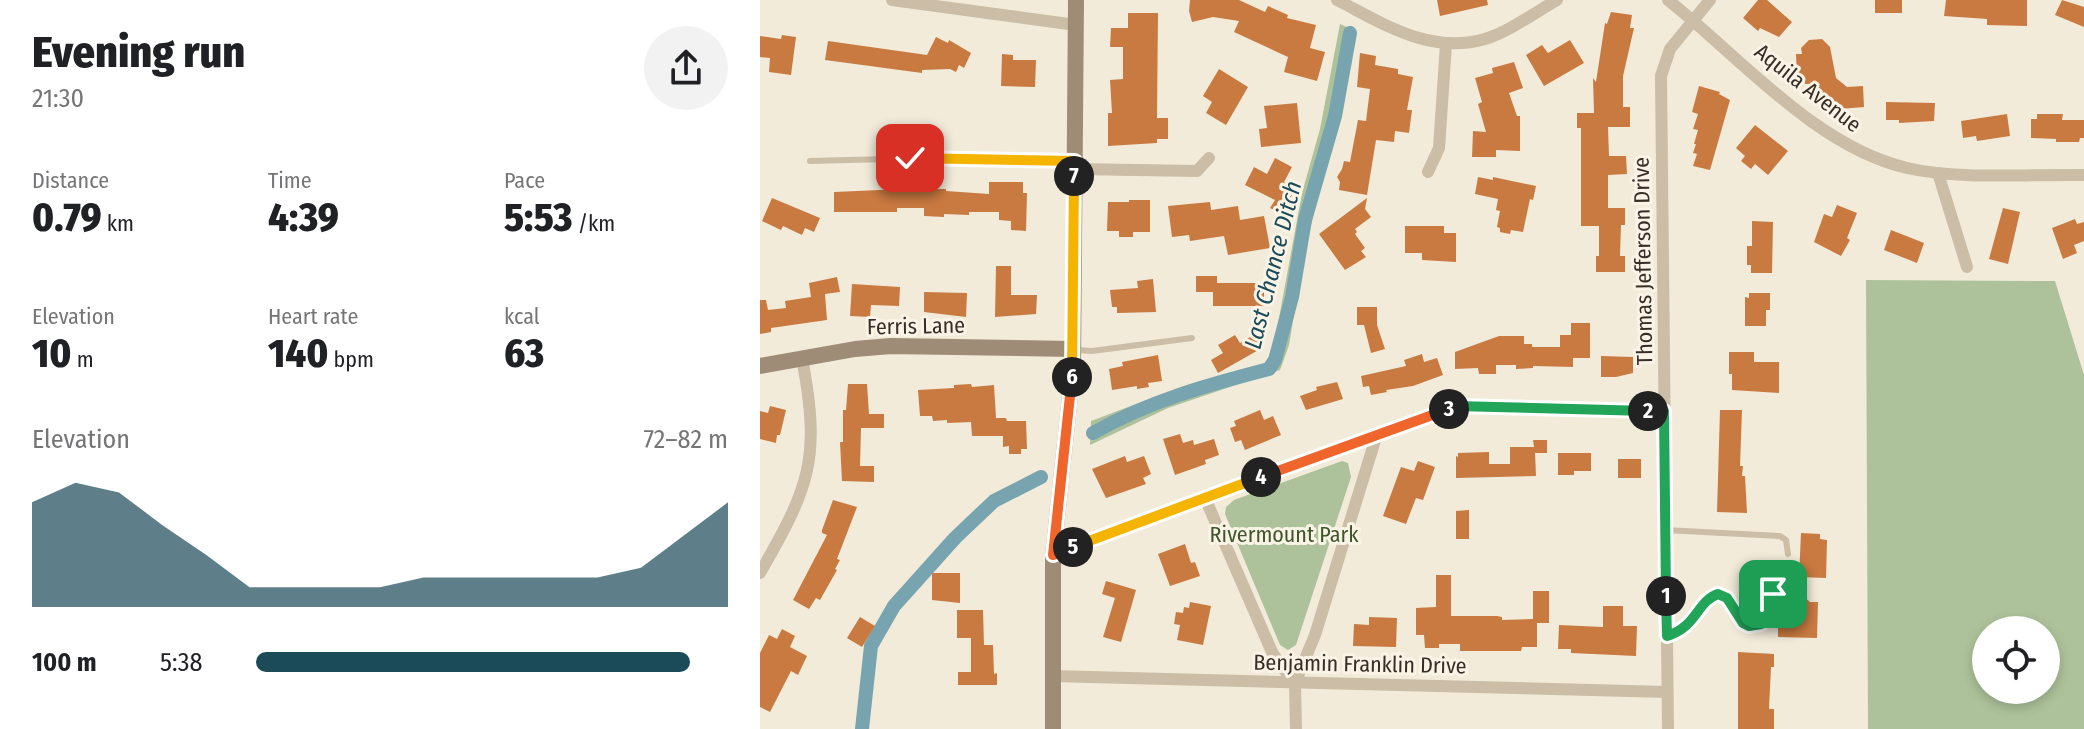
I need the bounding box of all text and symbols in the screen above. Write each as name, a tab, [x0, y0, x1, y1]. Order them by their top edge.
text: Evening run	[32, 26, 245, 79]
button: share	[644, 26, 728, 110]
street label: Aquila Avenue	[1749, 38, 1867, 138]
text: 21:30	[32, 83, 84, 114]
pin	[876, 124, 944, 192]
icon: check	[888, 136, 932, 180]
pin: 7	[1054, 156, 1094, 196]
street label: Thomas Jefferson Drive	[1628, 157, 1658, 365]
text: 7	[1069, 162, 1079, 189]
text: Distance	[32, 167, 109, 194]
text: Time	[268, 167, 312, 194]
text: Pace	[504, 167, 545, 194]
water label: Last Chance Ditch	[1239, 178, 1307, 352]
text: 0.79	[32, 194, 102, 242]
text: 4:39	[268, 194, 339, 242]
text: 5:53	[504, 194, 573, 242]
text: km	[102, 210, 134, 237]
text: /km	[573, 210, 615, 237]
text: Elevation	[32, 303, 115, 330]
text: Heart rate	[268, 303, 358, 330]
text: kcal	[504, 303, 540, 330]
street label: Ferris Lane	[867, 312, 965, 340]
text: 10	[32, 330, 71, 378]
text: 140	[268, 330, 328, 378]
text: 63	[504, 330, 544, 378]
text: m	[71, 346, 94, 373]
text: bpm	[328, 346, 374, 373]
pin: 6	[1052, 357, 1092, 397]
text: 6	[1066, 363, 1078, 390]
pin: 3	[1429, 389, 1469, 429]
pin: 2	[1628, 391, 1668, 431]
text: 3	[1444, 395, 1454, 422]
text: 2	[1643, 397, 1653, 424]
text: Elevation	[32, 424, 130, 455]
text: 72–82 m	[644, 424, 728, 455]
pin: 4	[1241, 457, 1281, 497]
text: 4	[1255, 463, 1267, 490]
park label: Rivermount Park	[1210, 521, 1359, 548]
pin: 5	[1053, 527, 1093, 567]
text: 5	[1068, 533, 1078, 560]
pin	[1739, 560, 1807, 628]
icon: arrive	[1751, 572, 1795, 616]
pin: 1	[1646, 576, 1686, 616]
text: 1	[1661, 582, 1671, 609]
map controls	[1972, 616, 2060, 704]
button: locate	[1972, 616, 2060, 704]
text: 100 m	[32, 647, 97, 678]
text: 5:38	[160, 647, 202, 678]
street label: Benjamin Franklin Drive	[1253, 649, 1467, 679]

